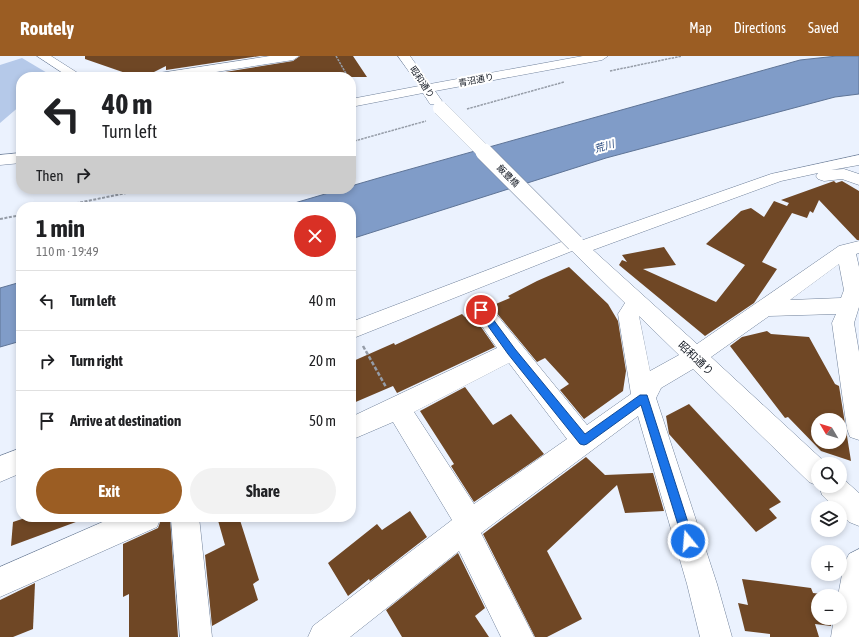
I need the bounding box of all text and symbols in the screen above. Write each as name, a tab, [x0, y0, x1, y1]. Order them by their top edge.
text: Routely	[20, 17, 74, 39]
text: Map	[689, 20, 712, 36]
text: Directions	[734, 20, 786, 36]
text: Saved	[808, 20, 839, 36]
street label: 昭和通り	[408, 64, 436, 100]
street label: 青沼通り	[457, 72, 495, 88]
icon: left	[36, 88, 88, 140]
text: 40 m	[102, 88, 152, 120]
text: Turn left	[102, 121, 157, 142]
water label: 荒川	[593, 138, 616, 155]
street label: 飯豊橋	[495, 163, 521, 189]
icon: right	[72, 164, 94, 186]
text: Then	[36, 167, 64, 184]
text: 1 min	[36, 215, 85, 242]
button: close	[294, 215, 336, 257]
text: 110 m · 19:49	[36, 244, 99, 259]
icon: left	[36, 290, 58, 312]
text: Turn left	[70, 292, 116, 309]
text: 40 m	[309, 292, 336, 309]
pin	[464, 293, 498, 327]
icon: arrive	[470, 299, 492, 321]
street label: 昭和通り	[676, 339, 716, 377]
icon: right	[36, 350, 58, 372]
text: Turn right	[70, 352, 123, 369]
text: 20 m	[309, 352, 336, 369]
icon: arrive	[36, 410, 58, 432]
text: Arrive at destination	[70, 412, 181, 429]
text: 50 m	[309, 412, 336, 429]
north arrow	[811, 413, 847, 449]
map controls	[811, 413, 847, 625]
button: search	[811, 457, 847, 493]
button: Exit	[36, 468, 182, 514]
button: Share	[190, 468, 336, 514]
button: layers	[811, 501, 847, 537]
position arrow	[667, 520, 709, 562]
button: +	[811, 545, 847, 581]
button: −	[811, 589, 847, 625]

